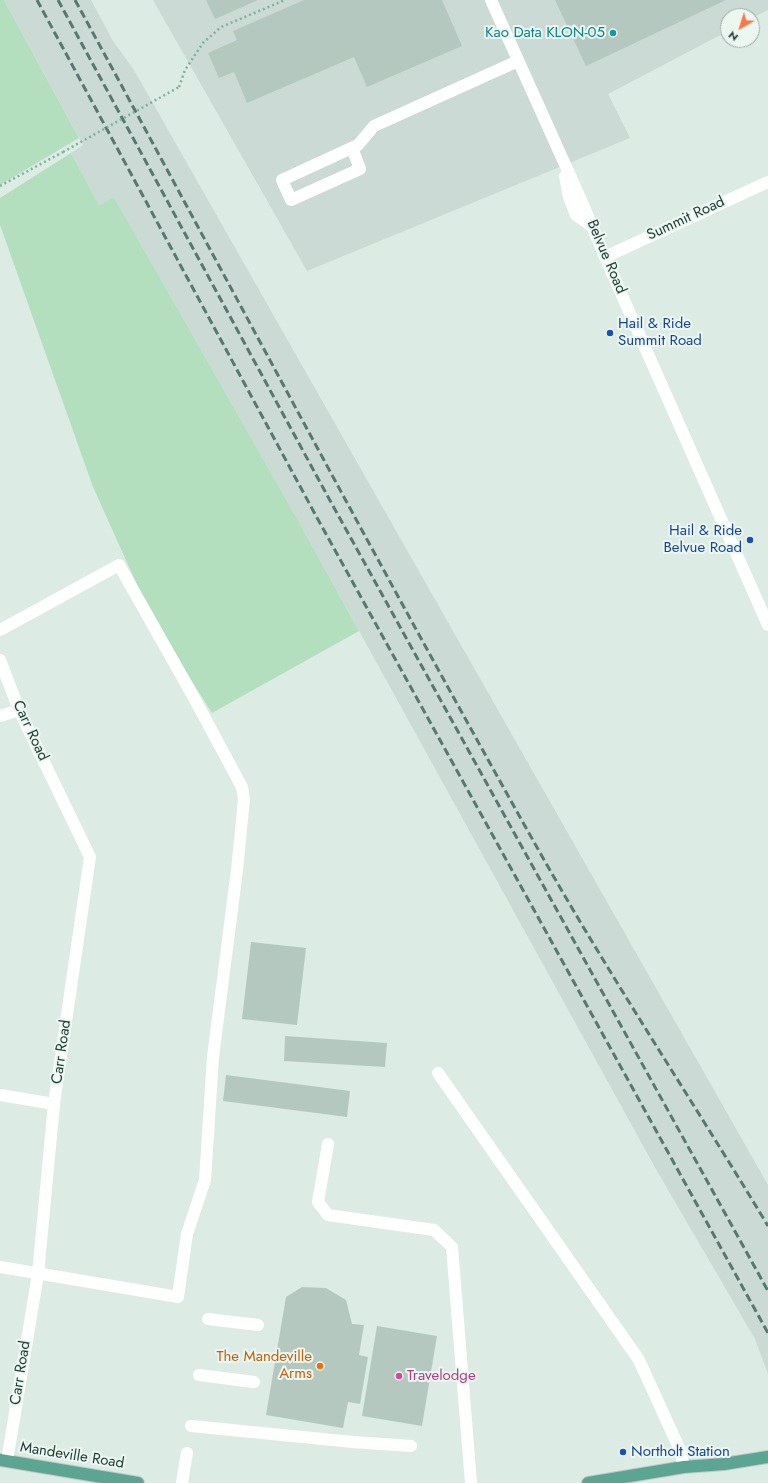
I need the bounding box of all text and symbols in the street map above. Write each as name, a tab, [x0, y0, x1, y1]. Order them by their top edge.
north arrow	[720, 8, 760, 48]
place label: Kao Data KLON-05	[485, 24, 605, 42]
marker: Kao Data KLON-05	[608, 28, 618, 38]
text: N	[725, 28, 742, 46]
street label: Summit Road	[644, 193, 728, 245]
street label: Belvue Road	[582, 217, 630, 297]
place label: Hail & Ride Summit Road	[618, 315, 702, 350]
marker: Hail & Ride Summit Road	[605, 328, 615, 338]
place label: Hail & Ride Belvue Road	[663, 522, 742, 557]
marker: Hail & Ride Belvue Road	[745, 535, 755, 545]
street label: Carr Road	[8, 698, 52, 764]
street label: Carr Road	[49, 1019, 75, 1085]
street label: Carr Road	[7, 1340, 35, 1406]
place label: The Mandeville Arms	[217, 1348, 312, 1383]
marker: The Mandeville Arms	[315, 1361, 325, 1371]
place label: Travelodge	[407, 1367, 476, 1385]
marker: Travelodge	[394, 1371, 404, 1381]
street label: Mandeville Road	[19, 1439, 125, 1473]
place label: Northolt Station	[631, 1443, 730, 1461]
marker: Northolt Station	[618, 1447, 628, 1457]

